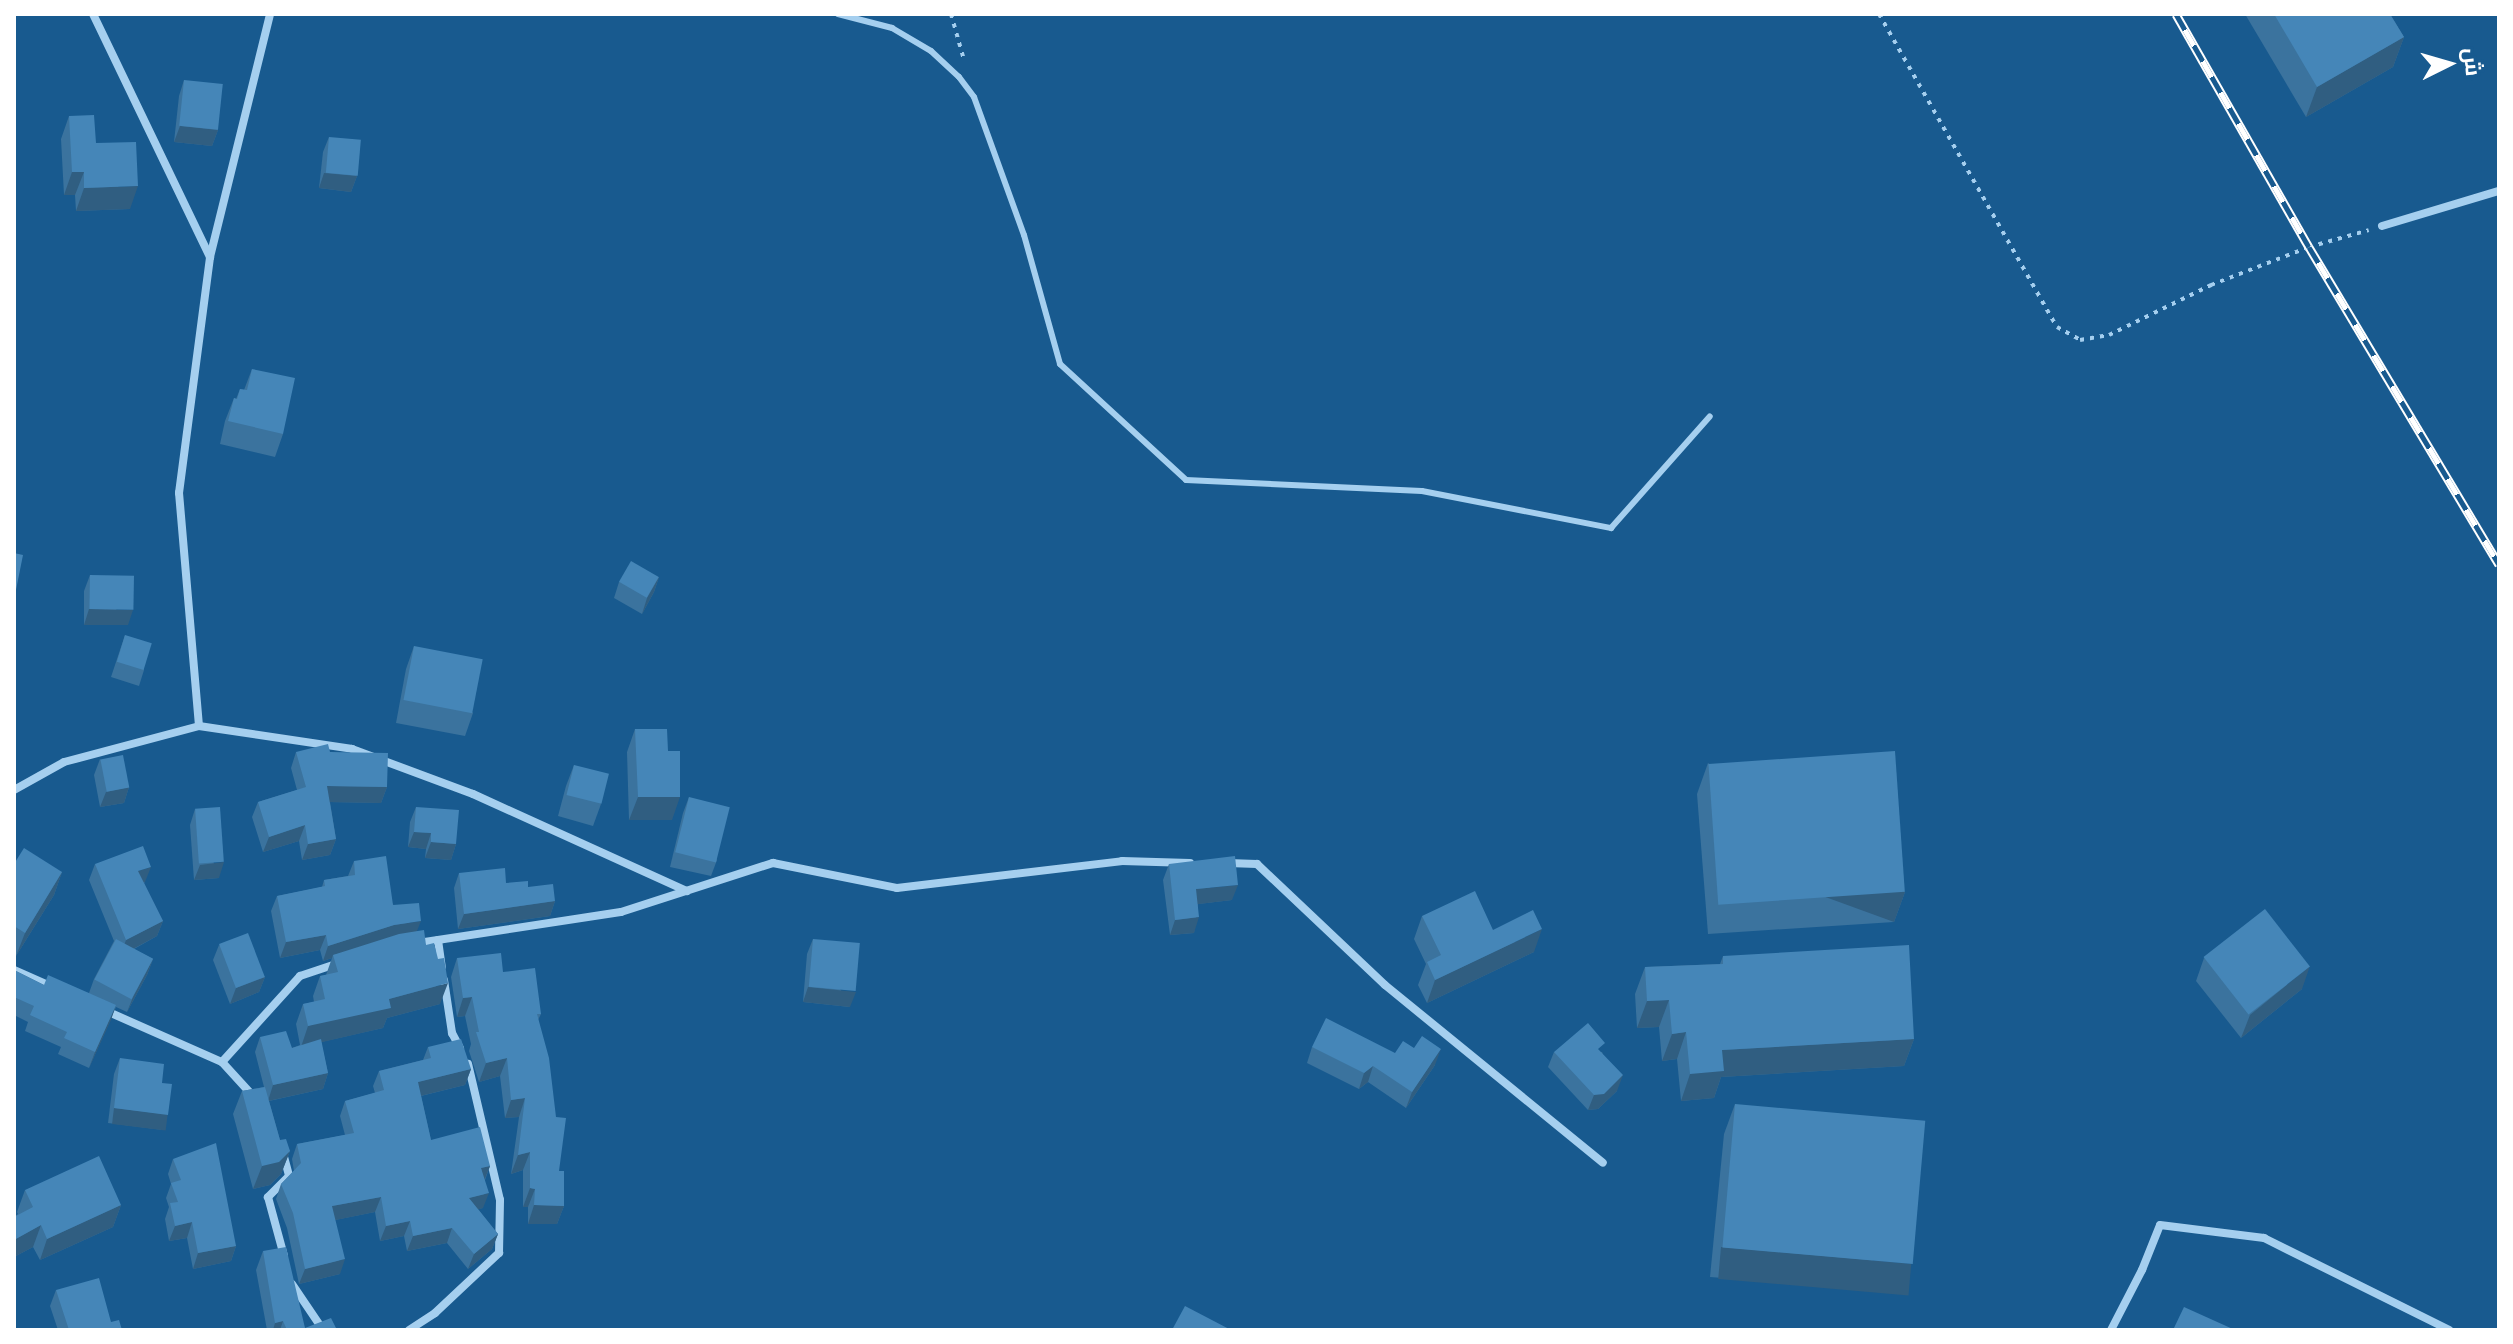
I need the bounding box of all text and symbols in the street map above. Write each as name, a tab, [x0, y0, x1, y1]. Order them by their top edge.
north arrow	[2409, 24, 2489, 104]
text: ش	[2458, 47, 2488, 77]

